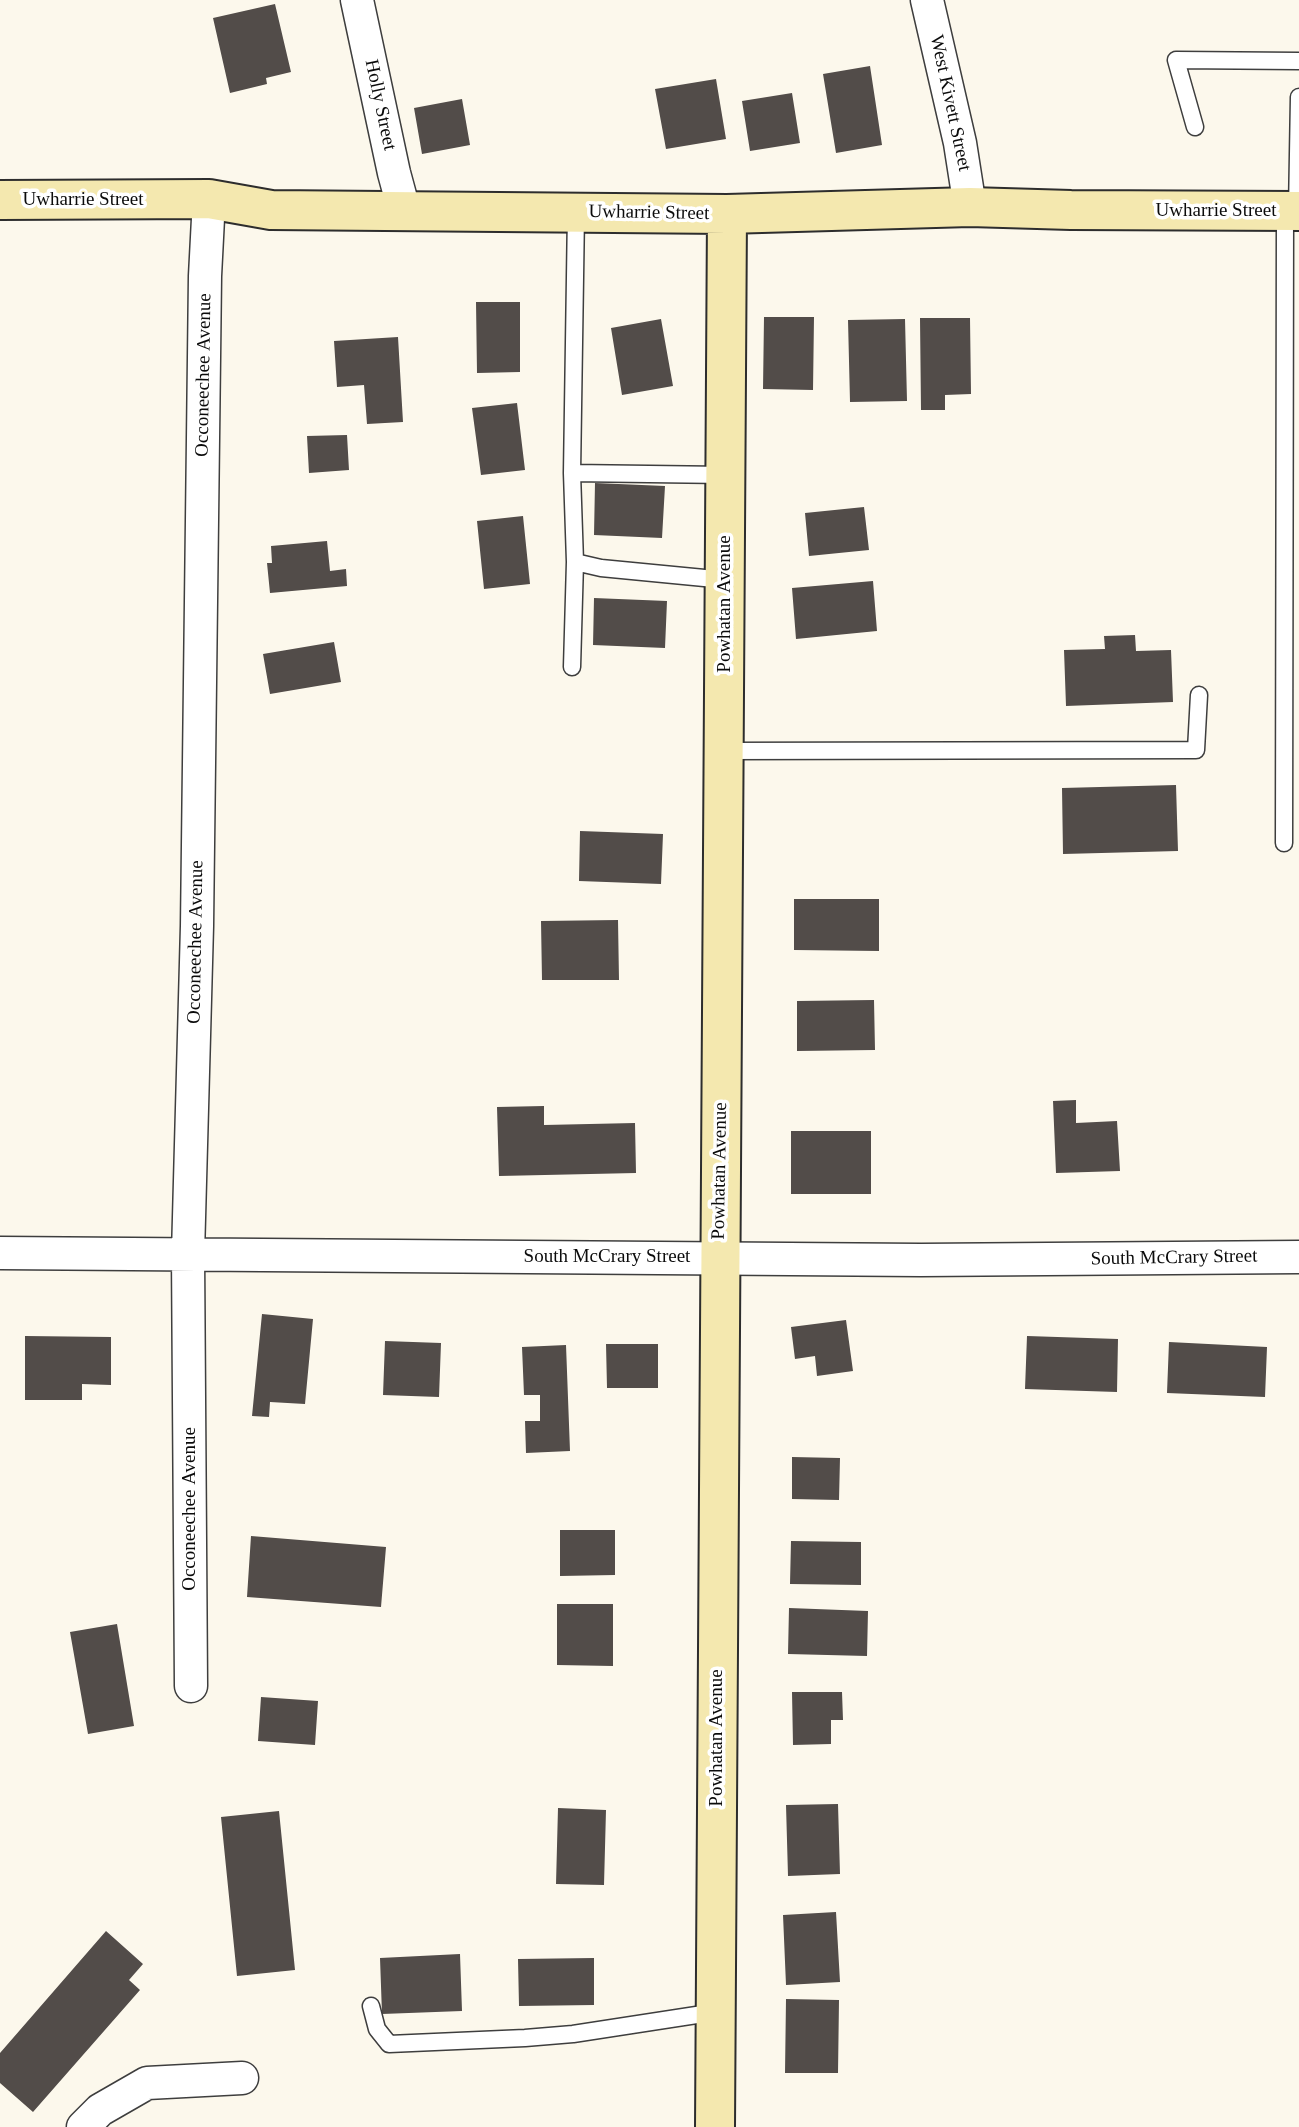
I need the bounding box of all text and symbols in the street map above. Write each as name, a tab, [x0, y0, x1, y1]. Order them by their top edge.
street label: West Kivett Street	[924, 33, 976, 173]
street label: Holly Street	[359, 57, 401, 153]
street label: Uwharrie Street	[23, 189, 143, 211]
street label: Uwharrie Street	[1156, 200, 1276, 222]
street label: Uwharrie Street	[588, 201, 710, 225]
street label: Occoneechee Avenue	[191, 293, 217, 457]
street label: Powhatan Avenue	[714, 535, 736, 673]
street label: Occoneechee Avenue	[183, 860, 209, 1024]
street label: Powhatan Avenue	[707, 1102, 733, 1240]
street label: South McCrary Street	[1090, 1245, 1258, 1271]
street label: South McCrary Street	[524, 1246, 690, 1268]
street label: Occoneechee Avenue	[179, 1427, 201, 1591]
street label: Powhatan Avenue	[706, 1669, 728, 1807]

